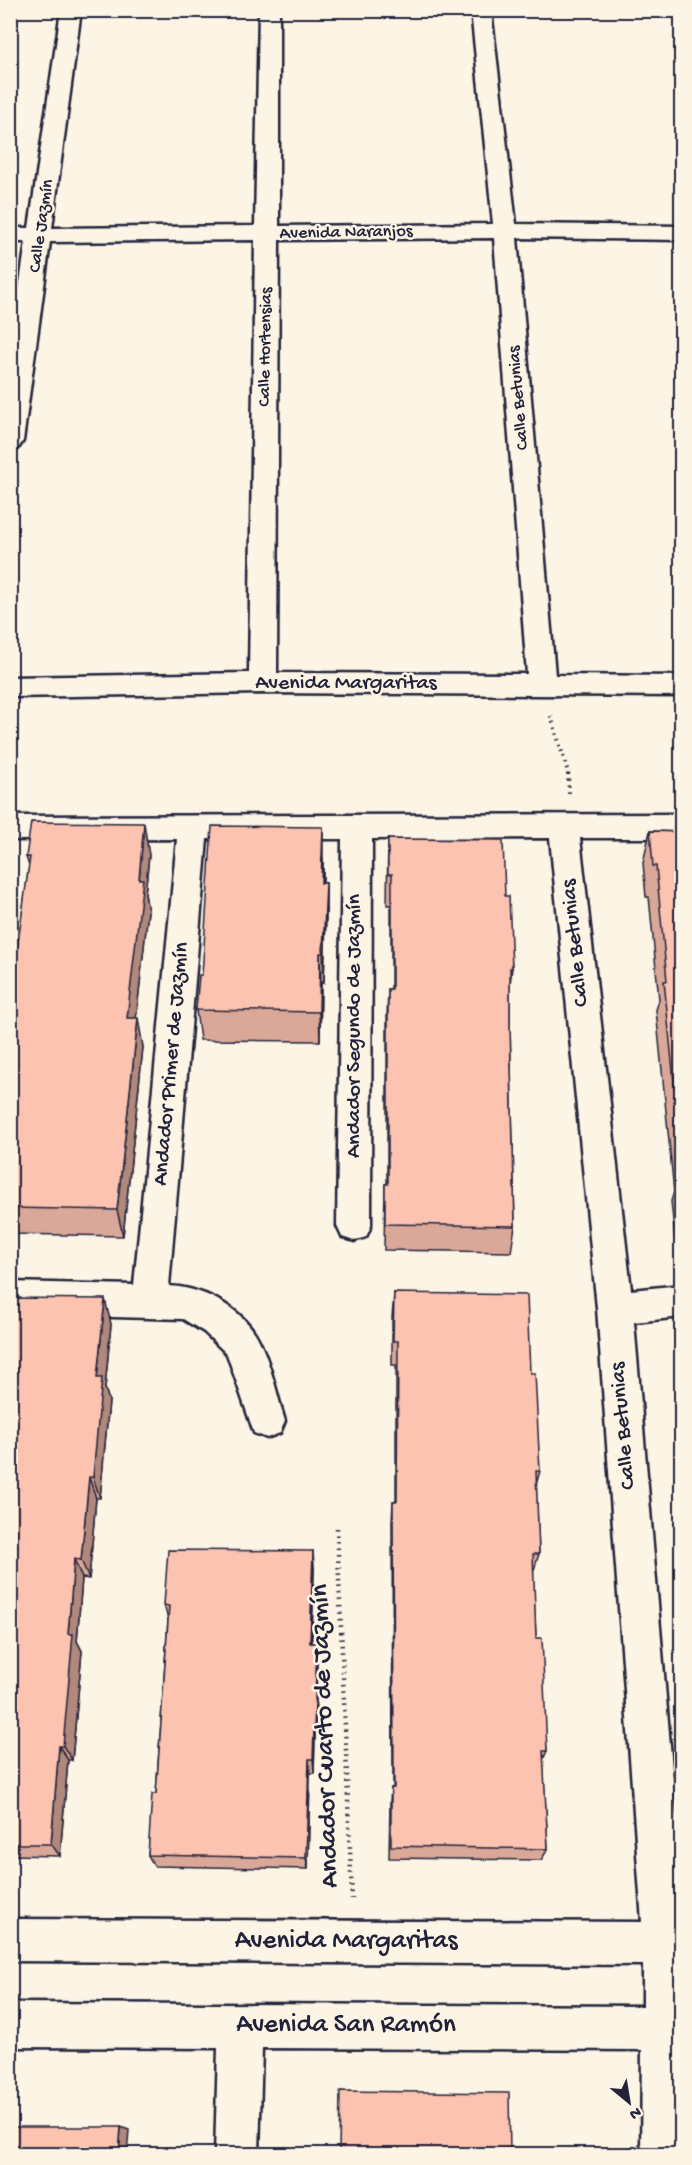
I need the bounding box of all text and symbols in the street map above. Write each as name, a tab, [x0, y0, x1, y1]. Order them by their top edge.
street label: Calle Jazmín	[25, 178, 59, 274]
street label: Avenida Naranjos	[279, 221, 414, 245]
street label: Calle Hortensias	[254, 286, 278, 407]
street label: Calle Betunias	[504, 344, 534, 451]
street label: Avenida Margaritas	[255, 671, 438, 697]
street label: Calle Betunias	[556, 877, 596, 1008]
street label: Andador Segundo de Jazmín	[342, 893, 368, 1158]
street label: Andador Primer de Jazmín	[148, 941, 196, 1187]
street label: Calle Betunias	[605, 1360, 643, 1491]
street label: Andador Cuarto de Jazmín	[305, 1583, 347, 1888]
street label: Avenida Margaritas	[235, 1926, 458, 1958]
street label: Avenida San Ramón	[236, 2010, 456, 2042]
north arrow	[599, 2072, 659, 2132]
text: N	[625, 2101, 644, 2123]

